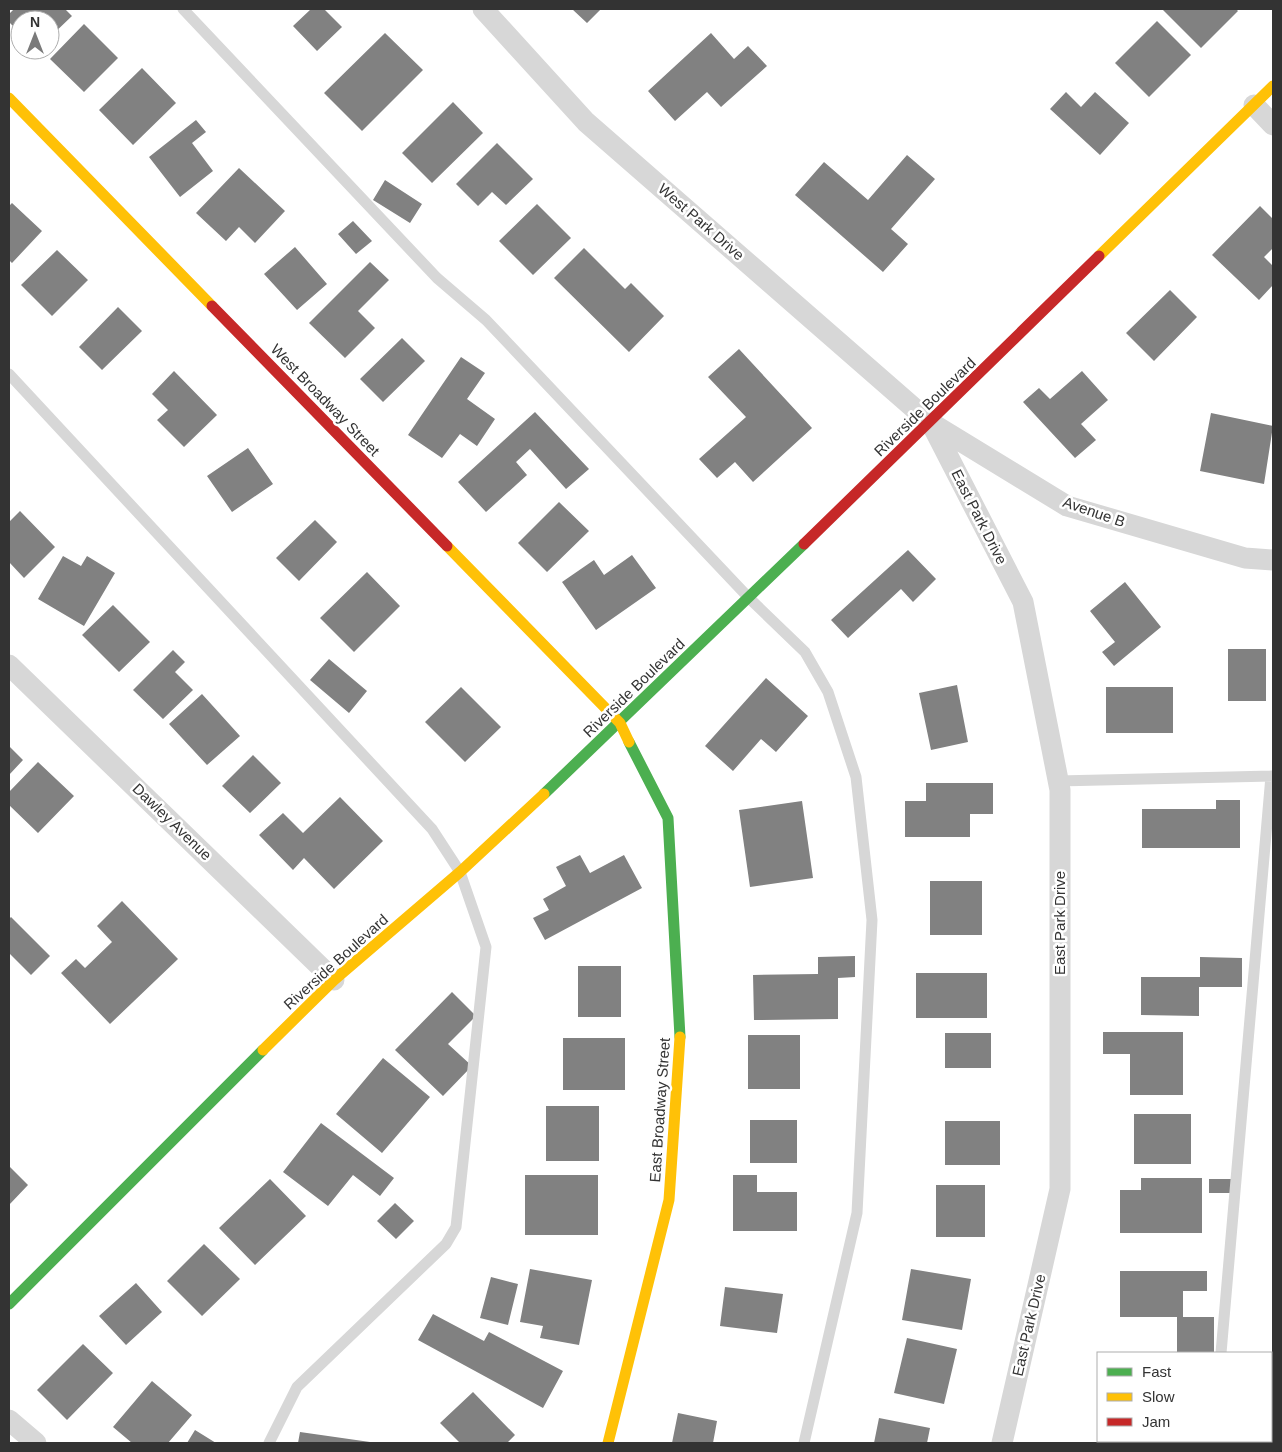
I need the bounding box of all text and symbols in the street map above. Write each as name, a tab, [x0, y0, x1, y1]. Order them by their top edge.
north arrow	[10, 10, 60, 60]
text: N	[30, 14, 40, 30]
street label: West Park Drive	[655, 180, 748, 263]
street label: West Broadway Street	[268, 340, 384, 460]
street label: Riverside Boulevard	[870, 354, 979, 459]
street label: East Park Drive	[948, 466, 1011, 567]
street label: Avenue B	[1061, 493, 1128, 530]
street label: Riverside Boulevard	[579, 635, 688, 740]
street label: Dawley Avenue	[129, 780, 215, 864]
street label: East Park Drive	[1051, 871, 1068, 975]
street label: Riverside Boulevard	[280, 910, 391, 1013]
street label: East Broadway Street	[646, 1036, 673, 1183]
street label: East Park Drive	[1009, 1272, 1049, 1378]
legend	[1097, 1352, 1272, 1442]
text: Fast	[1142, 1363, 1172, 1380]
text: Slow	[1142, 1388, 1175, 1405]
text: Jam	[1142, 1413, 1170, 1430]

